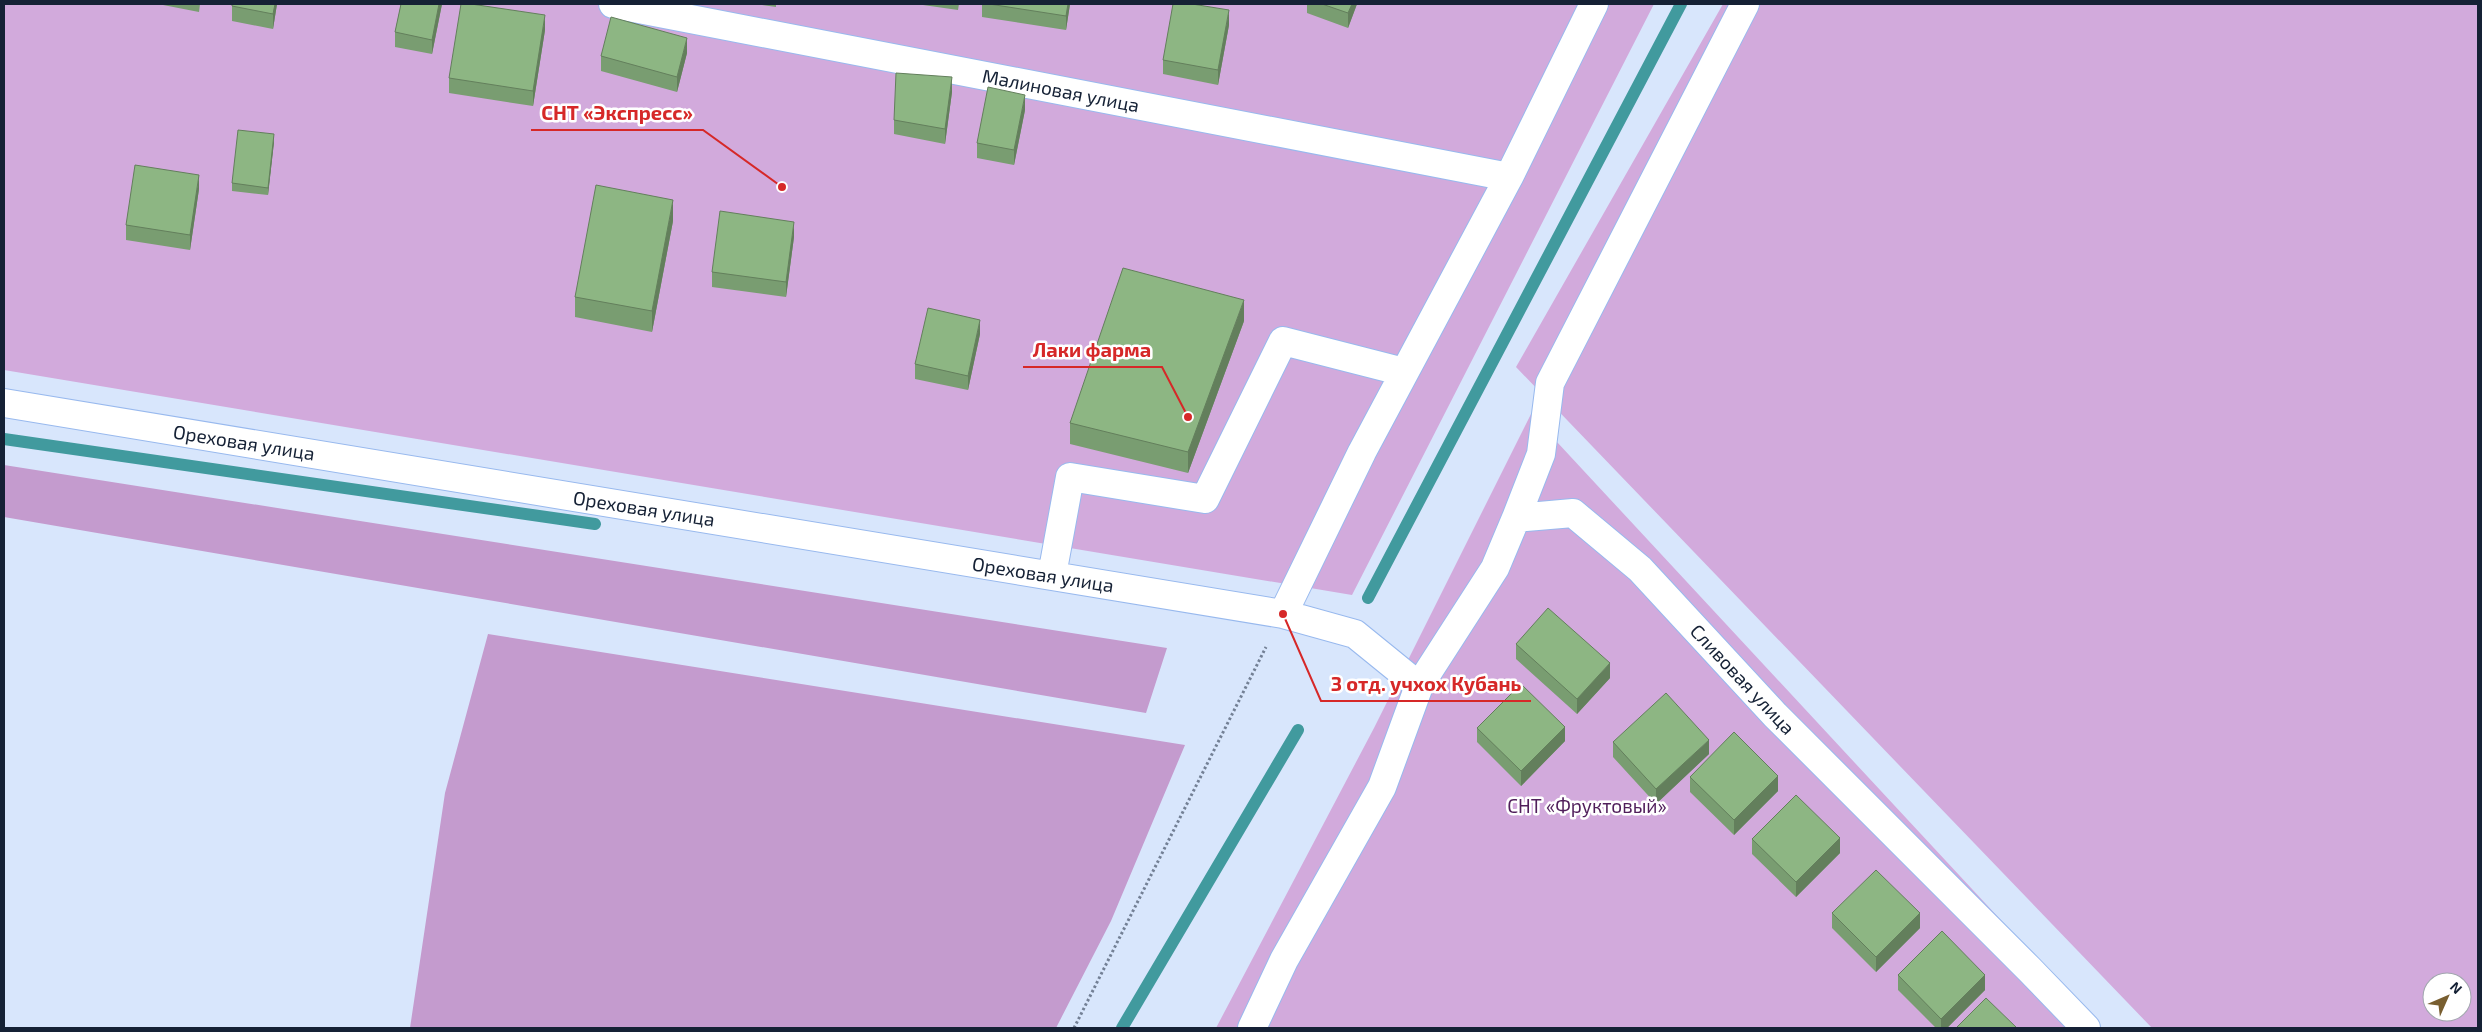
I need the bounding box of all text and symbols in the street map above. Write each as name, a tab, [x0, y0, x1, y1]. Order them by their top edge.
street label: Малиновая улица	[980, 63, 1141, 117]
callout: СНТ «Экспресс»	[531, 95, 703, 130]
text: СНТ «Экспресс»	[541, 100, 693, 124]
callout: Лаки фарма	[1023, 332, 1162, 367]
text: Лаки фарма	[1033, 337, 1151, 361]
street label: Ореховая улица	[171, 419, 316, 466]
street label: Ореховая улица	[571, 485, 716, 532]
street label: Ореховая улица	[970, 551, 1115, 598]
street label: Сливовая улица	[1685, 619, 1800, 740]
callout: 3 отд. учхох Кубань	[1321, 666, 1531, 701]
text: 3 отд. учхох Кубань	[1331, 671, 1522, 695]
park label: СНТ «Фруктовый»	[1507, 794, 1667, 818]
north arrow	[2422, 972, 2472, 1022]
text: N	[2447, 978, 2466, 997]

